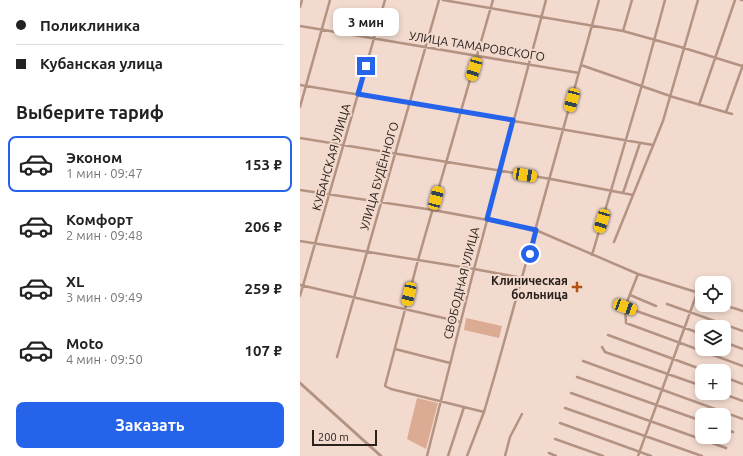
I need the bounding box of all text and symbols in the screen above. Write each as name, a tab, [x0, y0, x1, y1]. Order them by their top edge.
callout: 3 мин	[333, 8, 399, 36]
text: 3 мин	[348, 15, 384, 29]
text: Поликлиника	[40, 17, 140, 34]
street label: УЛИЦА ТАМАРОВСКОГО	[408, 29, 546, 63]
text: Кубанская улица	[40, 55, 163, 72]
car	[465, 56, 483, 82]
route end	[357, 57, 375, 75]
car	[563, 87, 581, 113]
text: Выберите тариф	[16, 102, 164, 122]
street label: КУБАНСКАЯ УЛИЦА	[309, 102, 353, 212]
street label: УЛИЦА БУДЁННОГО	[357, 120, 401, 232]
icon: car	[18, 146, 54, 182]
text: Эконом	[66, 149, 122, 166]
text: 153 ₽	[245, 156, 282, 173]
text: 1 мин · 09:47	[66, 166, 143, 180]
car	[512, 167, 538, 183]
car	[427, 185, 445, 211]
icon: car	[18, 208, 54, 244]
car	[593, 208, 611, 234]
text: Комфорт	[66, 211, 133, 228]
text: 206 ₽	[245, 218, 282, 235]
street label: СВОБОДНАЯ УЛИЦА	[441, 225, 481, 341]
text: 2 мин · 09:48	[66, 228, 143, 242]
route start	[521, 245, 539, 263]
icon: car	[18, 270, 54, 306]
text: XL	[66, 273, 84, 290]
place label: Клиническая больница	[491, 274, 568, 301]
map controls	[695, 276, 731, 444]
button: locate	[695, 276, 731, 312]
text: 259 ₽	[245, 280, 282, 297]
car	[400, 281, 418, 307]
marker: Клиническая больница	[571, 281, 583, 293]
text: 3 мин · 09:49	[66, 290, 143, 304]
car	[612, 297, 638, 317]
button: layers	[695, 320, 731, 356]
icon: car	[18, 332, 54, 368]
text: Moto	[66, 335, 104, 352]
text: 107 ₽	[245, 342, 282, 359]
text: 4 мин · 09:50	[66, 352, 143, 366]
button: +	[695, 364, 731, 400]
button: Заказать	[16, 402, 284, 448]
button: −	[695, 408, 731, 444]
scale bar	[312, 428, 377, 447]
text: 200 m	[318, 431, 349, 443]

